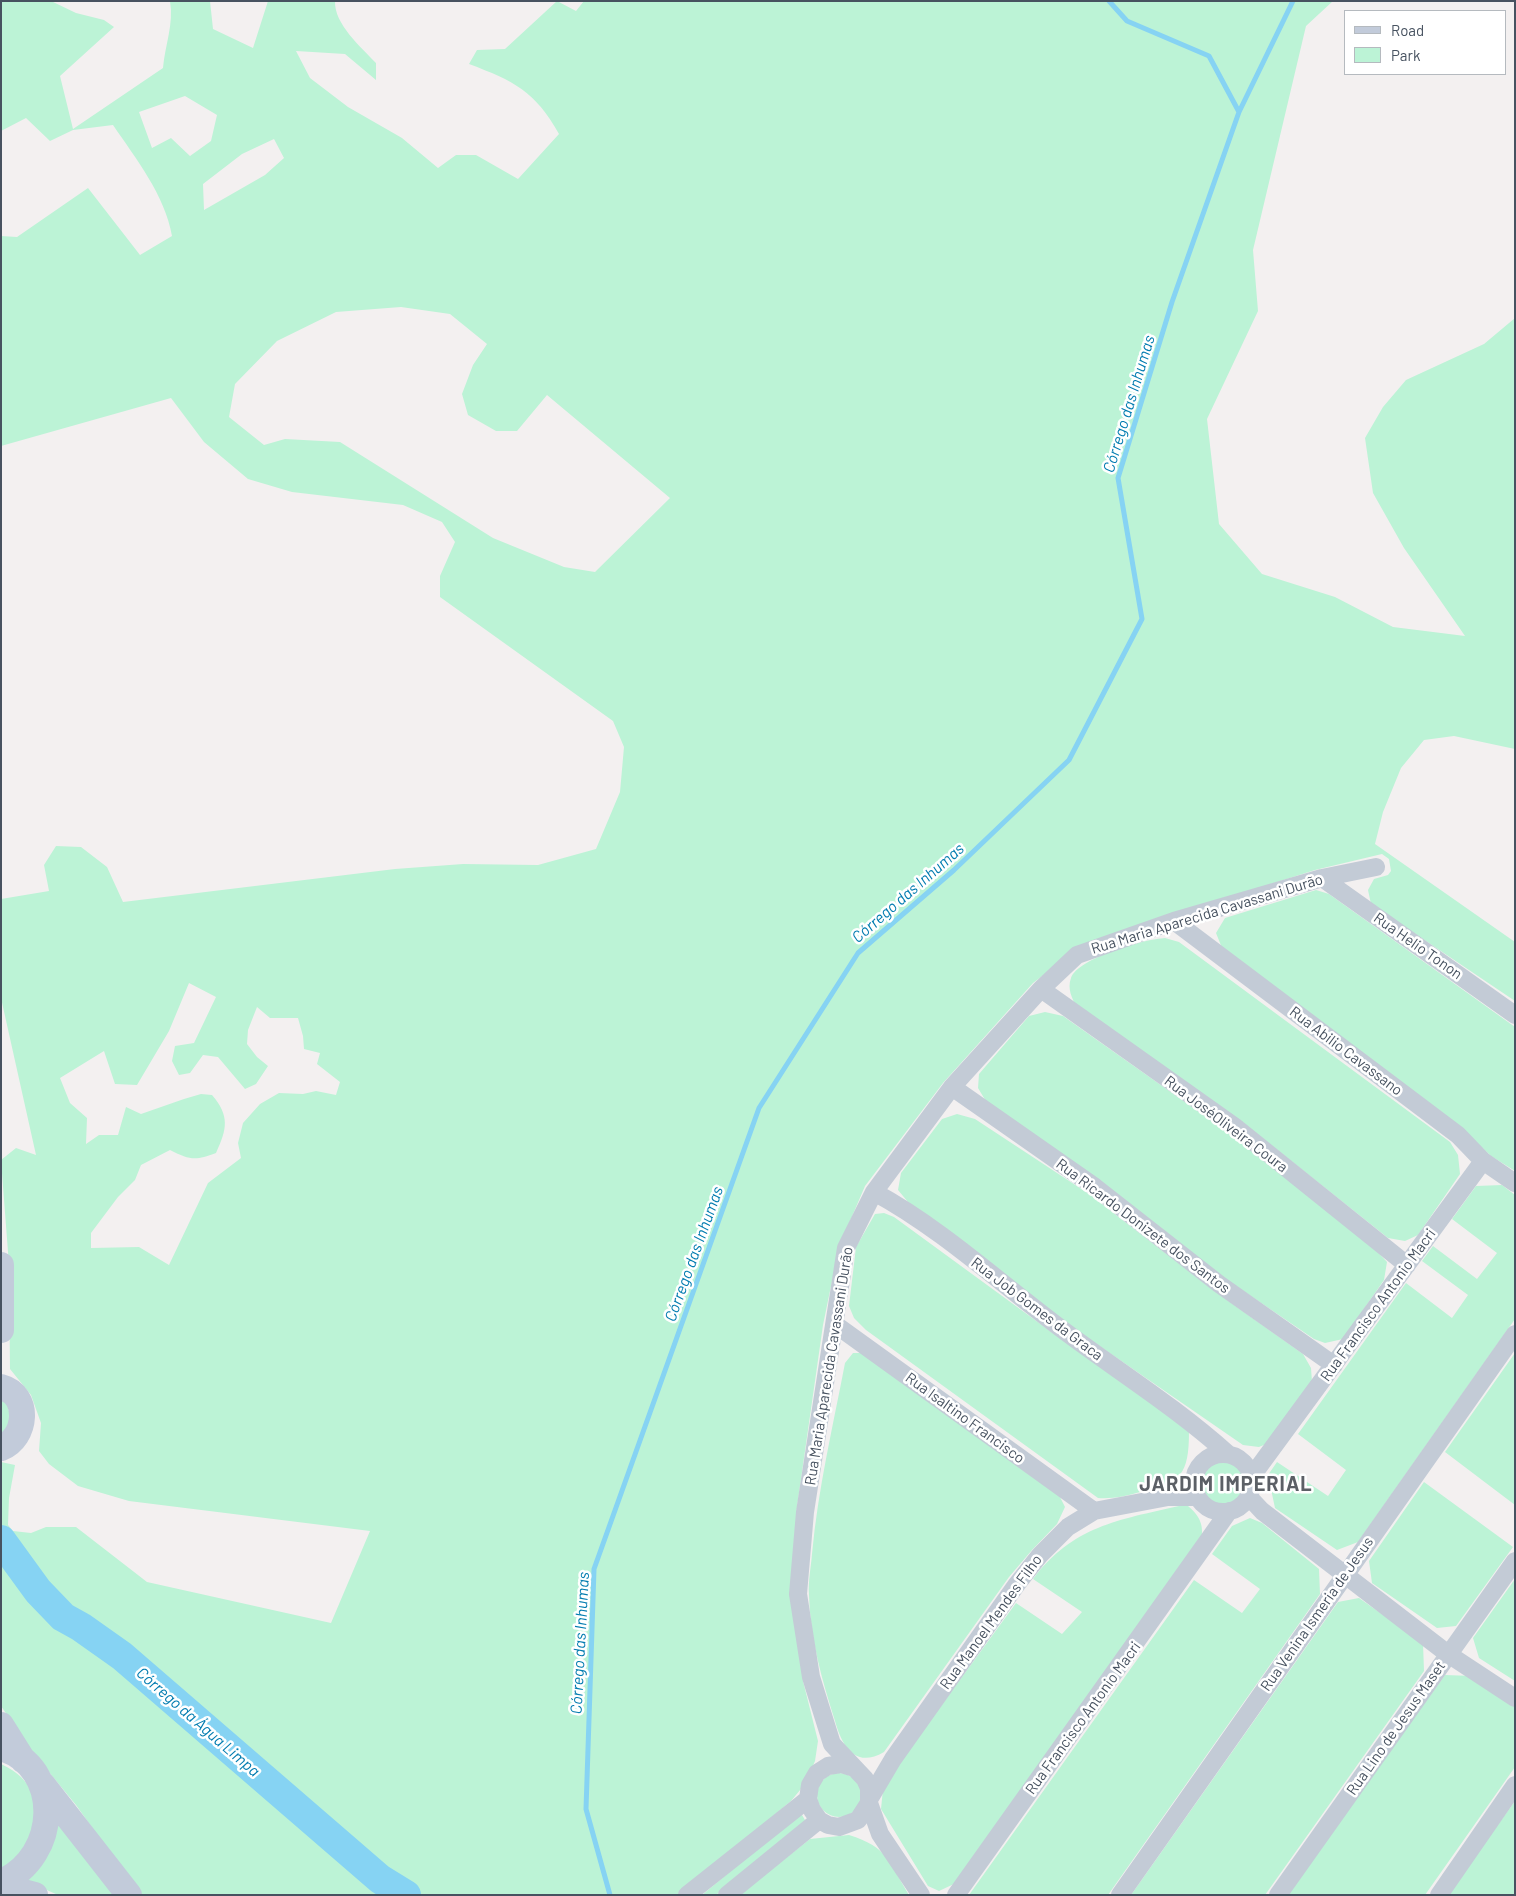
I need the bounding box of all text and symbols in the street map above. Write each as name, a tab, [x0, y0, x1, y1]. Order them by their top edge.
legend	[1344, 10, 1506, 75]
text: Road	[1391, 21, 1424, 39]
text: Park	[1391, 46, 1420, 64]
water label: Córrego das Inhumas	[1099, 333, 1159, 475]
water label: Córrego das Inhumas	[848, 839, 968, 947]
street label: Rua Maria Aparecida Cavassani Durão	[1089, 870, 1325, 958]
street label: Rua Helio Tonon	[1370, 909, 1466, 983]
street label: Rua Abilio Cavassano	[1286, 1003, 1406, 1099]
street label: Rua JoséOliveira Coura	[1161, 1072, 1291, 1176]
street label: Rua Ricardo Donizete dos Santos	[1053, 1155, 1233, 1297]
water label: Córrego das Inhumas	[661, 1184, 727, 1324]
street label: Rua Francisco Antonio Macri	[1317, 1225, 1439, 1385]
street label: Rua Maria Aparecida Cavassani Durão	[801, 1245, 857, 1487]
street label: Rua Job Gomes da Graca	[968, 1254, 1106, 1364]
street label: Rua Isaltino Francisco	[902, 1369, 1028, 1467]
district label: JARDIM IMPERIAL	[1137, 1472, 1315, 1496]
street label: Rua Venina Ismeria de Jesus	[1257, 1533, 1377, 1695]
street label: Rua Manoel Mendes Filho	[936, 1551, 1046, 1693]
water label: Córrego das Inhumas	[567, 1571, 593, 1715]
street label: Rua Francisco Antonio Macri	[1022, 1638, 1144, 1798]
street label: Rua Lino de Jesus Maset	[1343, 1658, 1449, 1798]
water label: Córrego da Água Limpa	[132, 1663, 264, 1781]

